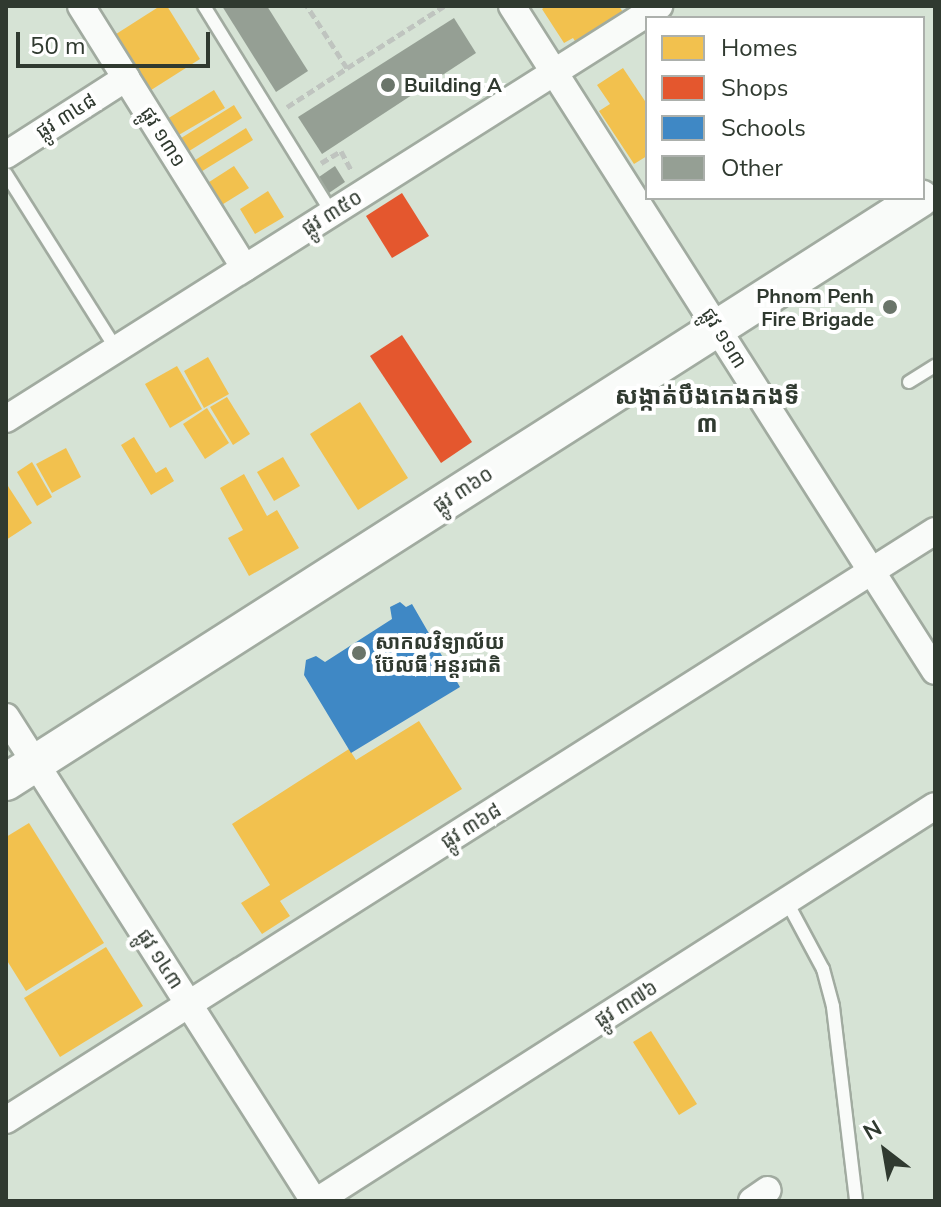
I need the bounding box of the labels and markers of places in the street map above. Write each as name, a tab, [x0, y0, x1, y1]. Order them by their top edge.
place label: Building A	[404, 73, 502, 97]
marker: Building A	[379, 76, 397, 94]
place label: Phnom Penh Fire Brigade	[756, 284, 874, 331]
marker: Phnom Penh Fire Brigade	[881, 298, 899, 316]
place label: សាកលវិទ្យាល័យ ប៊ែលធី អន្តរជាតិ	[375, 630, 505, 677]
marker: សាកលវិទ្យាល័យ ប៊ែលធី អន្តរជាតិ	[350, 644, 368, 662]

